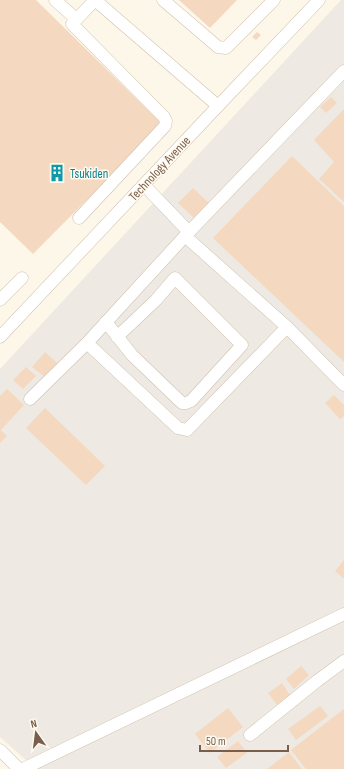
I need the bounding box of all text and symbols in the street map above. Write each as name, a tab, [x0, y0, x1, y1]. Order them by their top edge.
street label: Technology Avenue	[126, 133, 194, 204]
building icon: Tsukiden	[47, 163, 67, 183]
place label: Tsukiden	[70, 166, 108, 182]
north arrow	[16, 713, 56, 753]
text: N	[29, 717, 38, 731]
scale bar	[200, 727, 288, 753]
text: 50 m	[206, 734, 226, 749]

